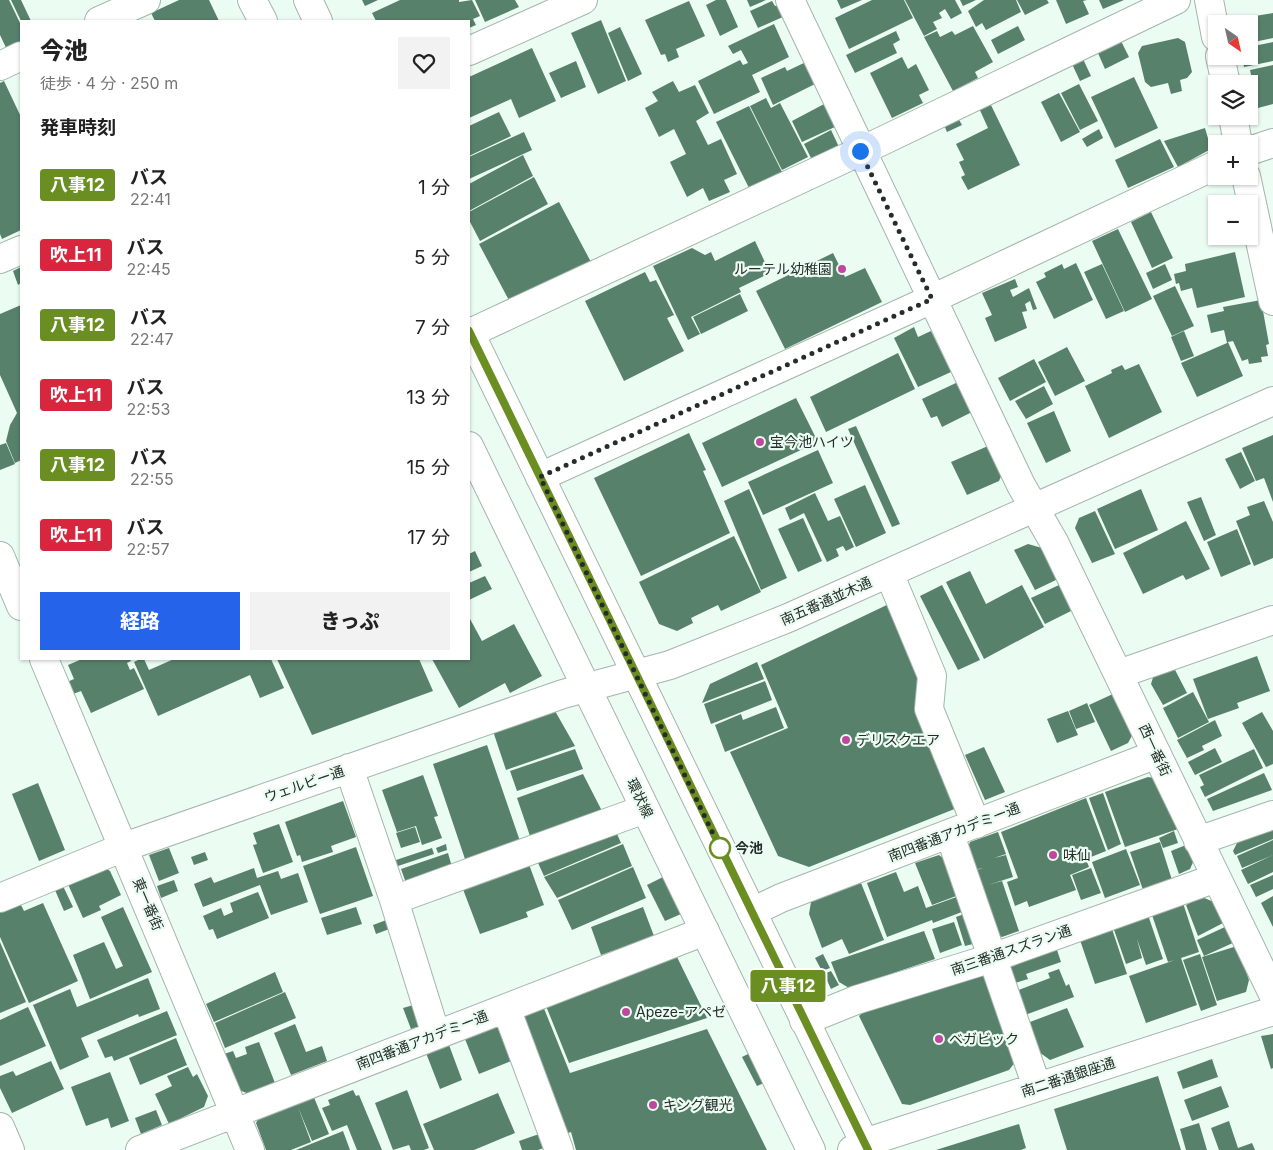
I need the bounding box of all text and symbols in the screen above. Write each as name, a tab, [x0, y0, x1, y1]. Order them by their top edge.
north arrow	[1208, 15, 1258, 65]
map controls	[1208, 15, 1258, 245]
text: 今池	[40, 36, 88, 65]
button: heart	[398, 37, 450, 89]
text: 徒歩 · 4 分 · 250 m	[40, 73, 178, 93]
button: layers	[1208, 75, 1258, 125]
text: 発車時刻	[40, 116, 116, 139]
button: +	[1208, 135, 1258, 185]
your location	[848, 139, 873, 164]
text: バス	[130, 166, 168, 189]
text: 八事12	[50, 174, 105, 195]
text: 1 分	[418, 176, 450, 199]
text: 22:41	[130, 189, 171, 209]
button: −	[1208, 195, 1258, 245]
text: バス	[127, 236, 165, 259]
text: 吹上11	[50, 244, 102, 265]
text: 5 分	[414, 246, 450, 269]
text: 22:45	[127, 259, 171, 279]
place label: ルーテル幼稚園	[734, 260, 832, 277]
marker: ルーテル幼稚園	[836, 263, 848, 275]
text: バス	[130, 306, 168, 329]
text: 八事12	[50, 314, 105, 335]
text: 7 分	[415, 316, 450, 339]
text: 22:47	[130, 329, 174, 349]
text: バス	[127, 376, 165, 399]
text: 吹上11	[50, 384, 102, 405]
text: 13 分	[406, 386, 450, 409]
text: 22:53	[127, 399, 170, 419]
place label: 宝今池ハイツ	[770, 433, 854, 450]
marker: 宝今池ハイツ	[754, 436, 766, 448]
text: バス	[130, 446, 168, 469]
text: 八事12	[50, 454, 105, 475]
text: 15 分	[406, 456, 450, 479]
text: 22:55	[130, 469, 174, 489]
text: バス	[127, 516, 165, 539]
text: 吹上11	[50, 524, 102, 545]
text: 17 分	[407, 526, 450, 549]
text: 22:57	[127, 539, 169, 559]
street label: 南五番通並木通	[778, 573, 874, 628]
button: 経路	[40, 592, 240, 650]
button: きっぷ	[250, 592, 450, 650]
street label: 西一番街	[1136, 721, 1175, 779]
place label: デリスクエア	[856, 731, 940, 748]
marker: デリスクエア	[840, 734, 852, 746]
street label: ウェルビー通	[261, 762, 346, 805]
street label: 環状線	[624, 775, 657, 820]
street label: 南四番通アカデミー通	[885, 799, 1022, 865]
marker: 今池	[709, 837, 731, 859]
place label: 今池	[735, 839, 763, 856]
place label: 味仙	[1063, 846, 1091, 863]
marker: 味仙	[1047, 849, 1059, 861]
street label: 東一番街	[130, 875, 167, 933]
street label: 南三番通スズラン通	[949, 921, 1073, 978]
line badge: 八事12	[753, 970, 823, 1002]
text: 八事12	[760, 975, 816, 996]
place label: Apeze-アペゼ	[636, 1003, 726, 1020]
marker: Apeze-アペゼ	[620, 1006, 632, 1018]
street label: 南四番通アカデミー通	[353, 1007, 490, 1073]
place label: ベガビック	[949, 1030, 1019, 1047]
marker: ベガビック	[933, 1033, 945, 1045]
street label: 南二番通銀座通	[1019, 1053, 1117, 1100]
place label: キング観光	[663, 1096, 733, 1113]
marker: キング観光	[647, 1099, 659, 1111]

